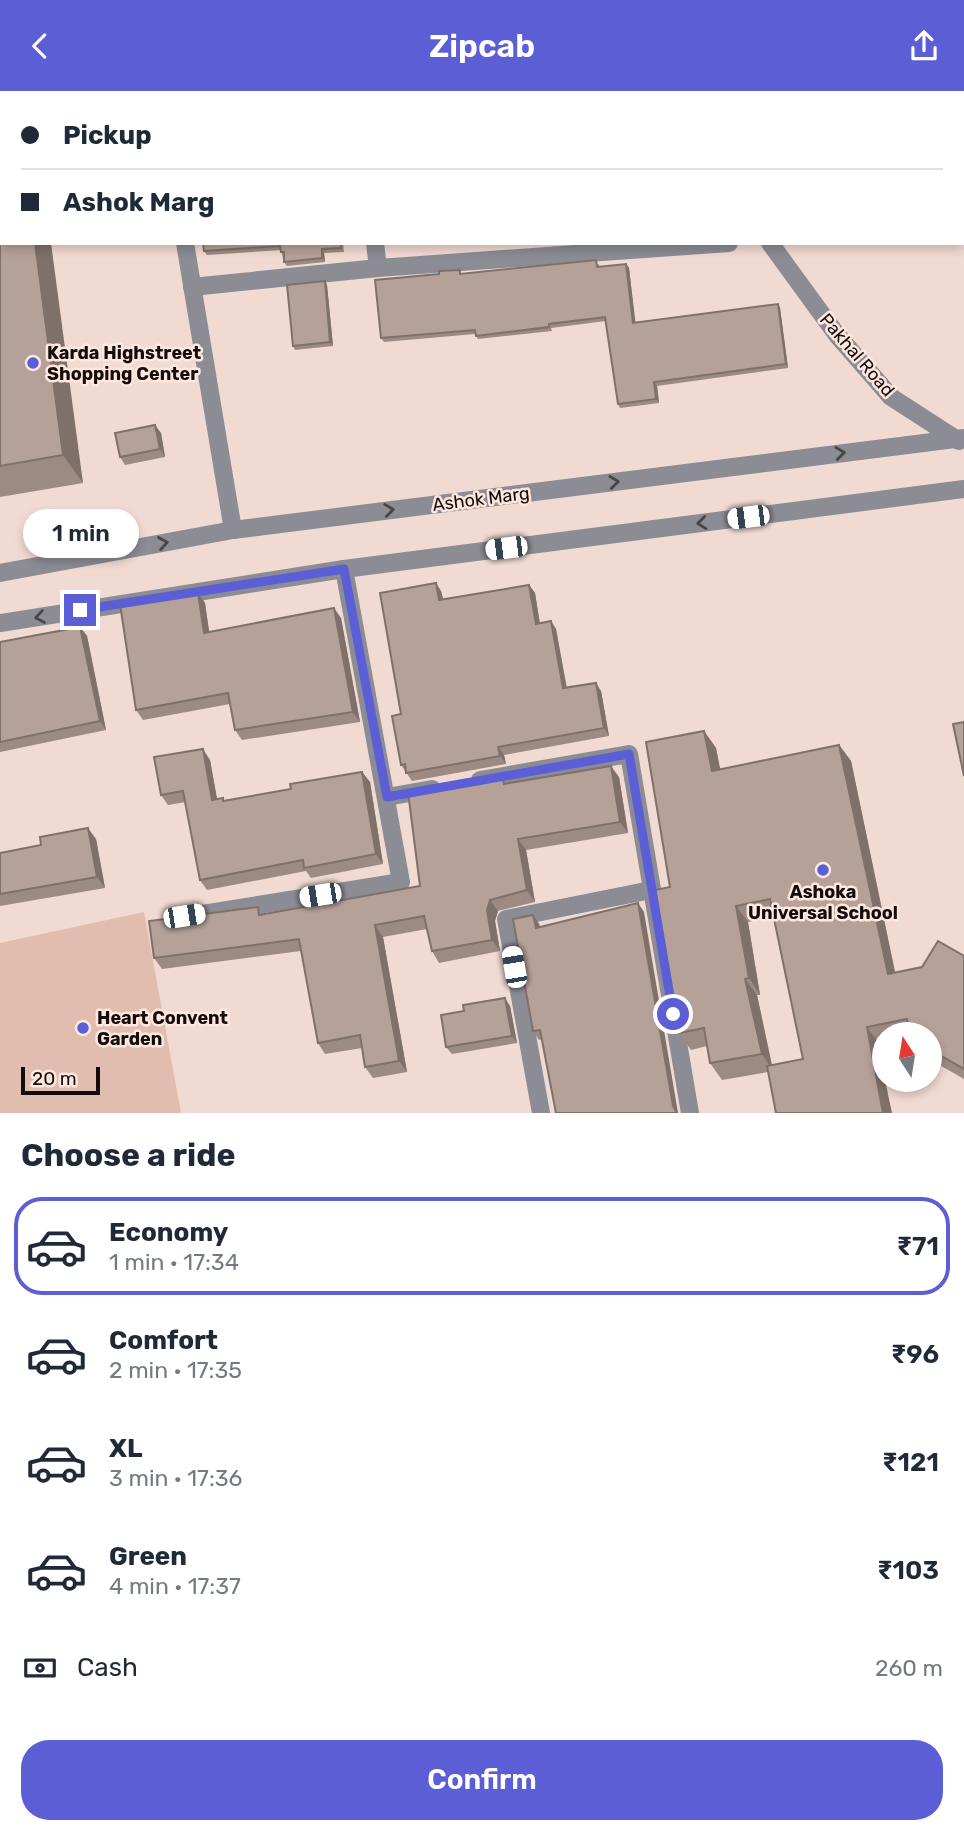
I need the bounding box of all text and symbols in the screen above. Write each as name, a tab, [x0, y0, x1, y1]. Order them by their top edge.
icon: back	[21, 27, 59, 65]
text: Zipcab	[429, 27, 535, 65]
icon: share	[905, 27, 943, 65]
text: Pickup	[63, 120, 152, 151]
text: Ashok Marg	[63, 187, 214, 218]
street label: Pakhal Road	[815, 309, 899, 401]
place label: Karda Highstreet Shopping Center	[47, 342, 201, 385]
marker: Karda Highstreet Shopping Center	[25, 355, 41, 371]
one-way arrow	[834, 446, 846, 461]
one-way arrow	[608, 474, 620, 489]
street label: Ashok Marg	[431, 482, 531, 516]
one-way arrow	[383, 503, 394, 518]
car	[726, 504, 771, 530]
callout: 1 min	[22, 509, 138, 557]
one-way arrow	[696, 515, 708, 530]
text: 1 min	[52, 519, 110, 547]
car	[484, 535, 529, 561]
one-way arrow	[158, 536, 169, 551]
route end	[64, 594, 96, 626]
one-way arrow	[34, 609, 46, 624]
marker: Ashoka Universal School	[815, 862, 831, 878]
car	[298, 881, 343, 909]
place label: Ashoka Universal School	[748, 881, 898, 924]
car	[162, 902, 207, 930]
car	[501, 944, 528, 990]
route start	[657, 998, 689, 1030]
place label: Heart Convent Garden	[97, 1007, 228, 1050]
marker: Heart Convent Garden	[75, 1020, 91, 1036]
north arrow	[872, 1022, 942, 1092]
map controls	[872, 1022, 942, 1092]
scale bar	[21, 1064, 100, 1096]
text: 20 m	[32, 1067, 77, 1090]
text: Choose a ride	[21, 1136, 235, 1174]
icon: car	[25, 1215, 88, 1278]
text: Economy	[109, 1217, 228, 1248]
text: ₹71	[897, 1231, 939, 1262]
text: 1 min · 17:34	[109, 1248, 239, 1276]
icon: car	[25, 1323, 88, 1386]
text: Comfort	[109, 1325, 218, 1356]
text: ₹96	[891, 1339, 939, 1370]
text: 2 min · 17:35	[109, 1356, 242, 1384]
icon: car	[25, 1431, 88, 1494]
text: XL	[109, 1433, 142, 1464]
text: ₹121	[882, 1447, 939, 1478]
text: 3 min · 17:36	[109, 1464, 243, 1492]
icon: car	[25, 1539, 88, 1602]
text: Green	[109, 1541, 187, 1572]
text: ₹103	[877, 1555, 939, 1586]
text: 4 min · 17:37	[109, 1572, 241, 1600]
icon: cash	[21, 1649, 59, 1687]
text: Cash	[77, 1652, 138, 1683]
text: 260 m	[875, 1654, 943, 1682]
button: Confirm	[21, 1740, 943, 1820]

